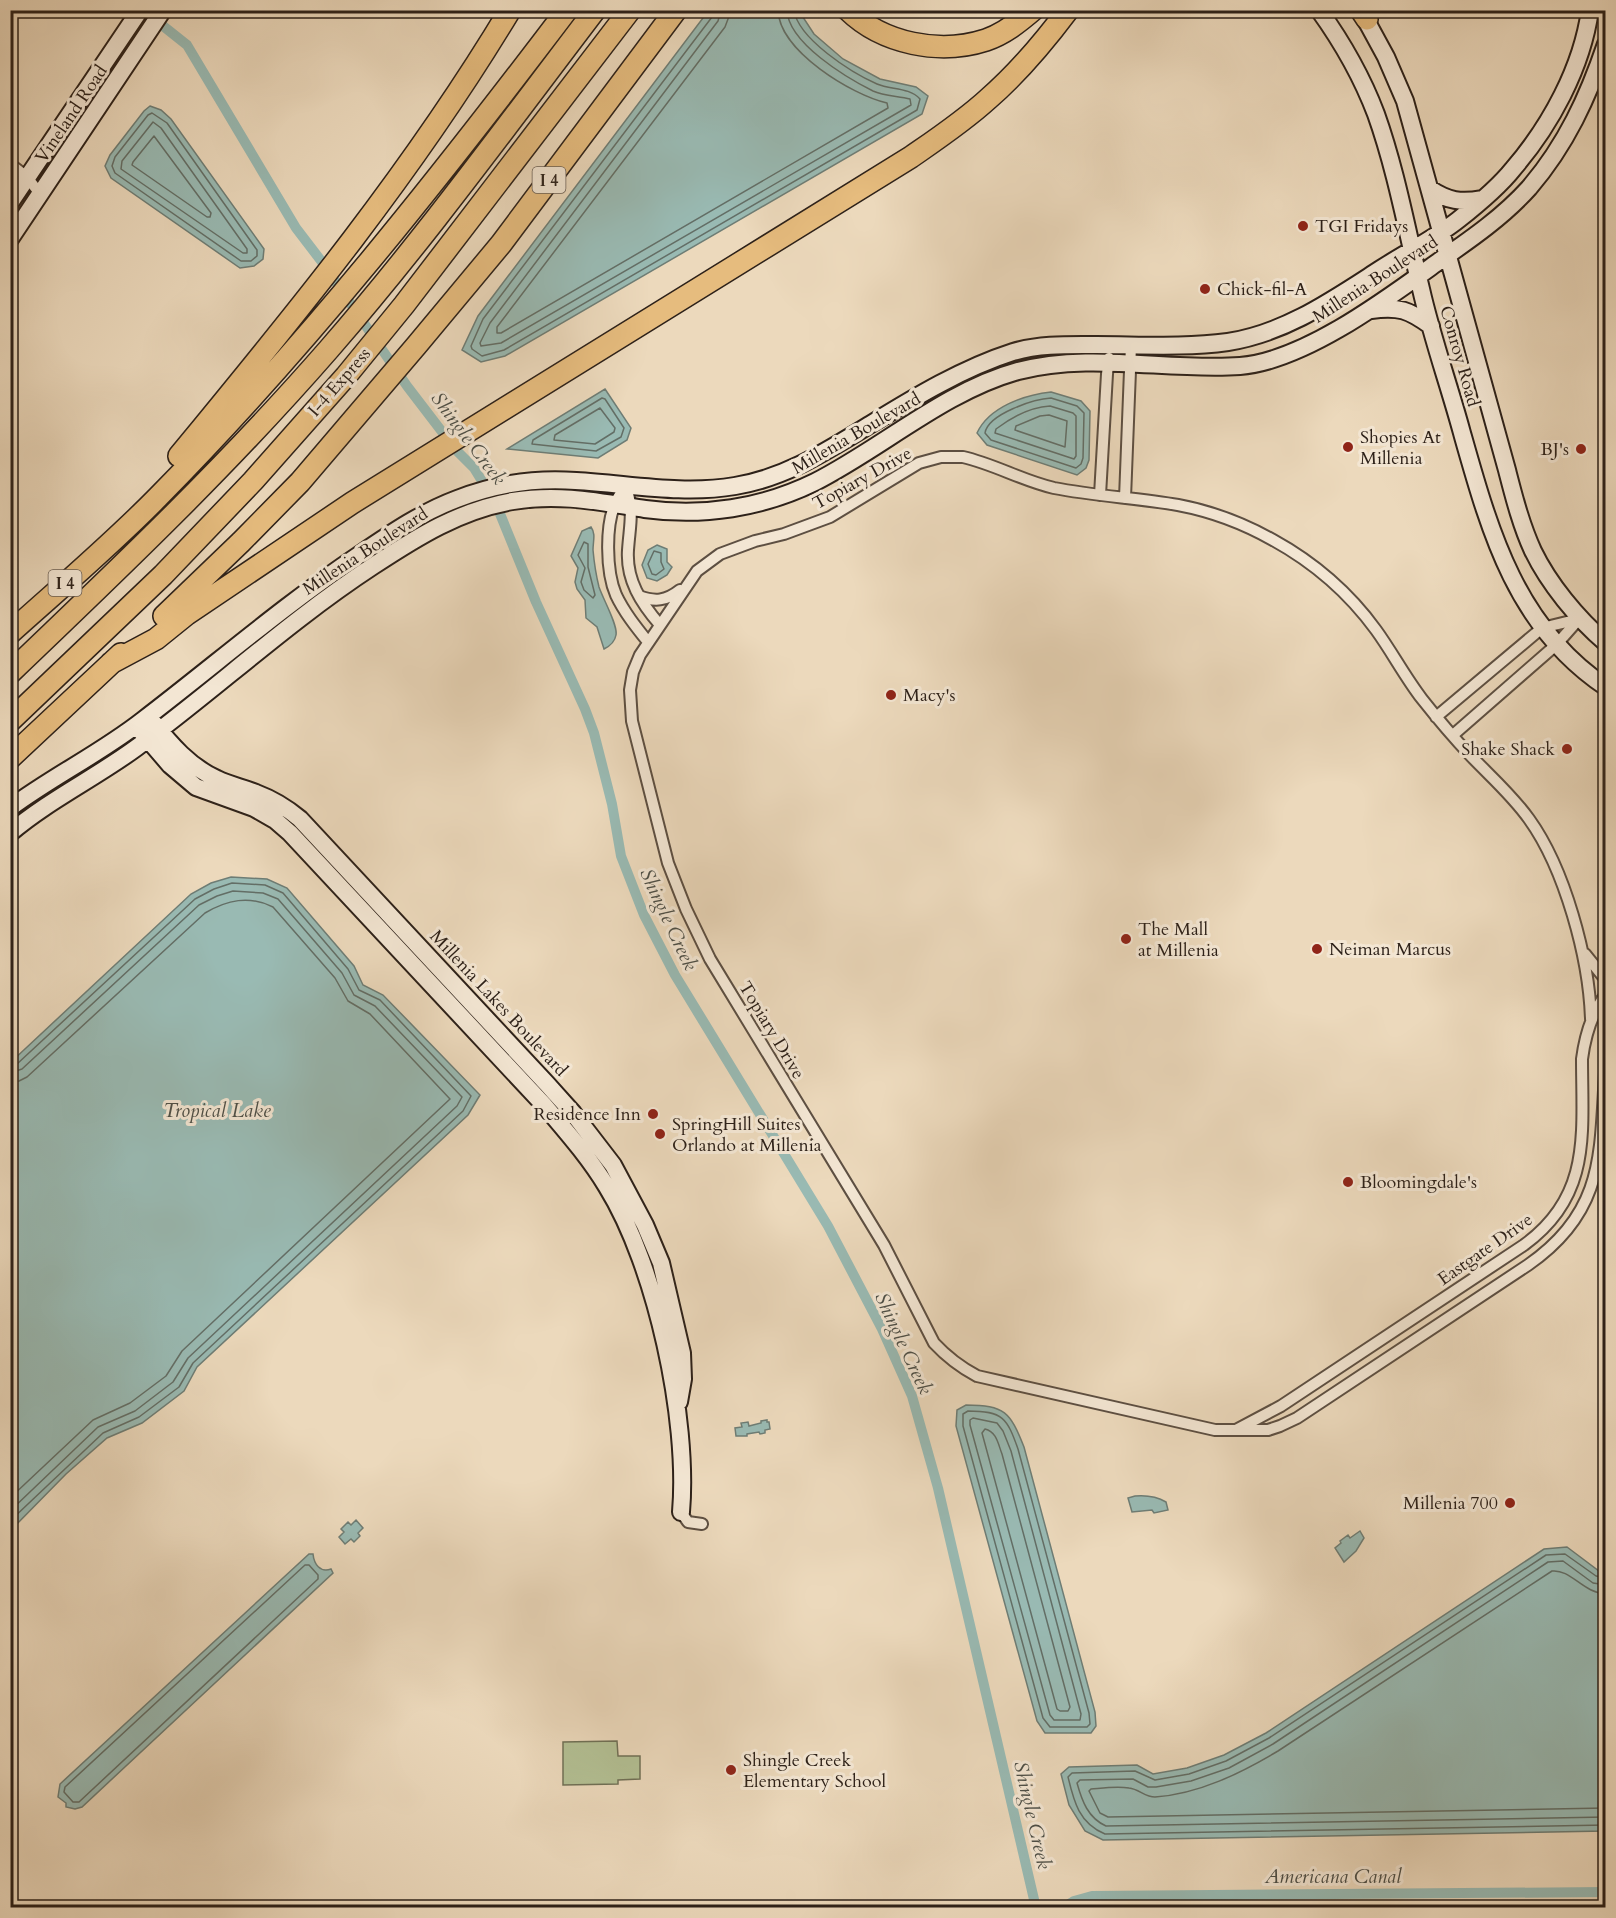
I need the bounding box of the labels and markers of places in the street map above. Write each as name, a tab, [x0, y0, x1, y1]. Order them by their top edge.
place label: TGI Fridays	[1315, 214, 1408, 239]
marker: TGI Fridays	[1296, 219, 1310, 233]
place label: Chick-fil-A	[1217, 277, 1307, 302]
marker: Chick-fil-A	[1198, 282, 1212, 296]
place label: Shopies At Millenia	[1360, 425, 1441, 471]
place label: BJ's	[1541, 437, 1569, 462]
marker: Shopies At Millenia	[1341, 440, 1355, 454]
marker: BJ's	[1574, 442, 1588, 456]
place label: Macy's	[903, 683, 956, 708]
marker: Macy's	[884, 688, 898, 702]
place label: Shake Shack	[1461, 737, 1555, 762]
marker: Shake Shack	[1560, 742, 1574, 756]
place label: The Mall at Millenia	[1138, 917, 1219, 963]
marker: The Mall at Millenia	[1119, 932, 1133, 946]
place label: Neiman Marcus	[1329, 937, 1451, 962]
marker: Neiman Marcus	[1310, 942, 1324, 956]
place label: Residence Inn	[533, 1102, 642, 1127]
marker: Residence Inn	[646, 1107, 660, 1121]
place label: SpringHill Suites Orlando at Millenia	[672, 1112, 822, 1158]
marker: SpringHill Suites Orlando at Millenia	[653, 1127, 667, 1141]
place label: Bloomingdale's	[1360, 1170, 1477, 1195]
marker: Bloomingdale's	[1341, 1175, 1355, 1189]
place label: Millenia 700	[1403, 1491, 1498, 1516]
marker: Millenia 700	[1503, 1496, 1517, 1510]
place label: Shingle Creek Elementary School	[743, 1748, 886, 1794]
marker: Shingle Creek Elementary School	[724, 1763, 738, 1777]

